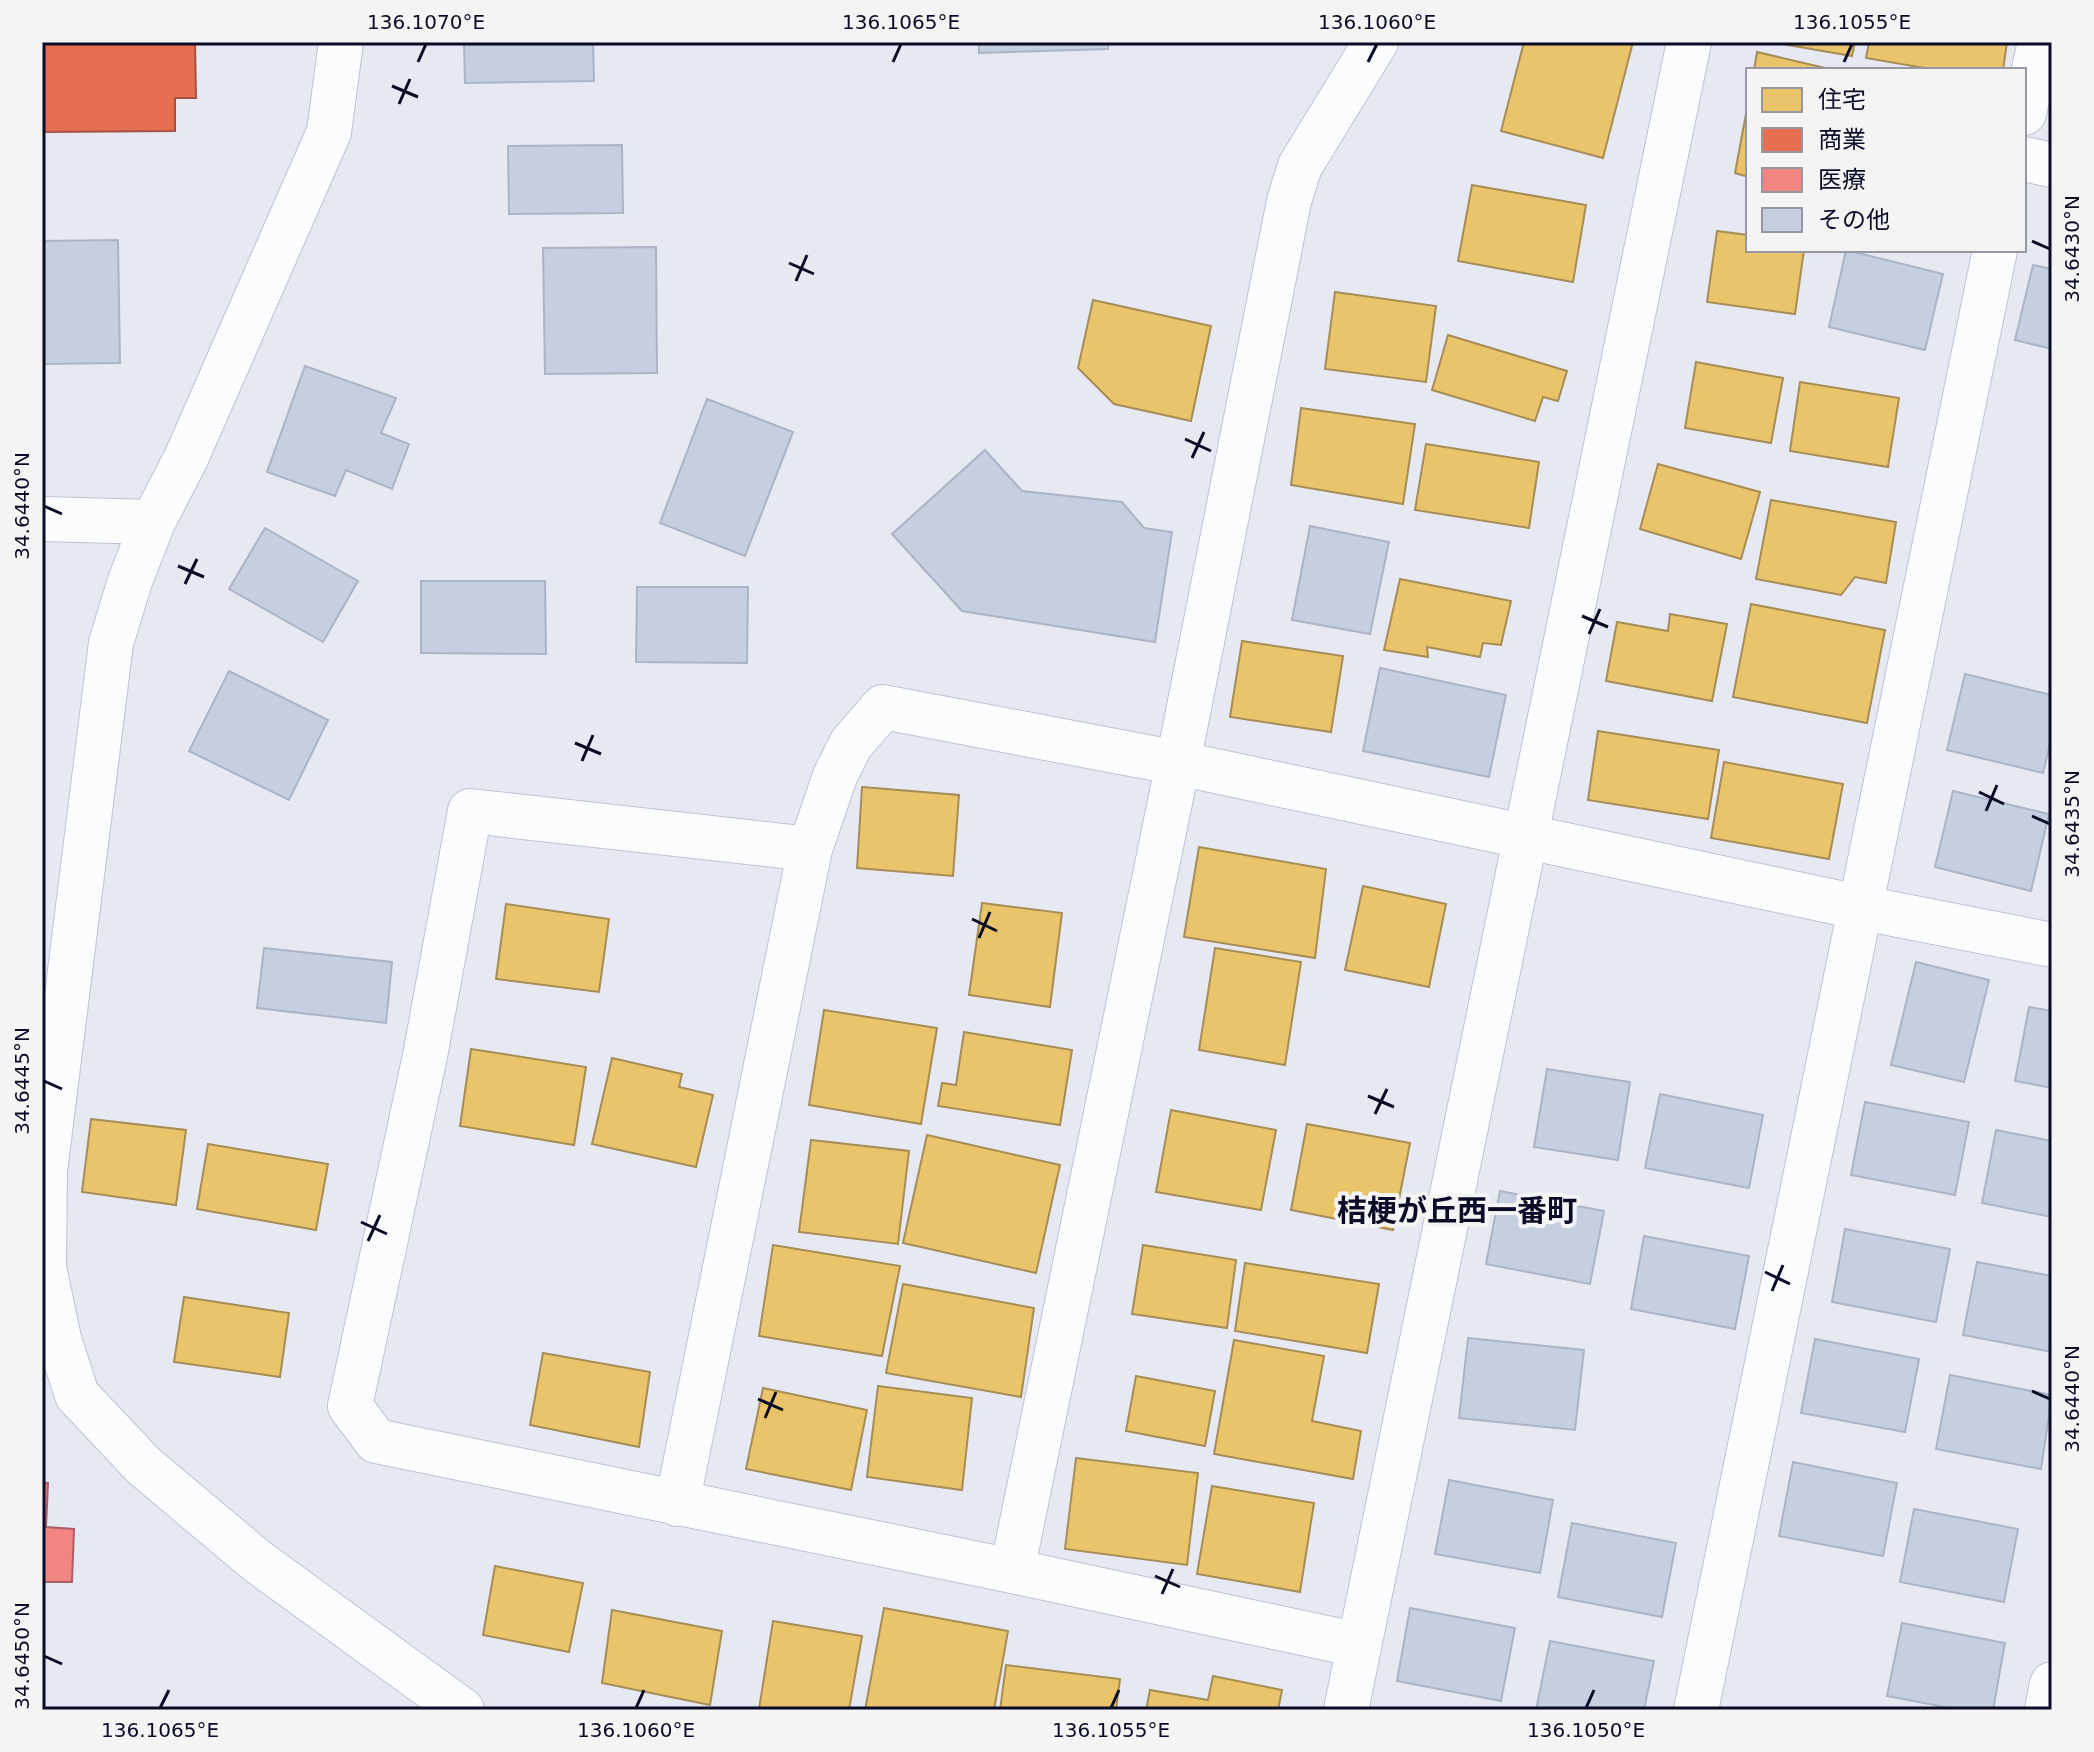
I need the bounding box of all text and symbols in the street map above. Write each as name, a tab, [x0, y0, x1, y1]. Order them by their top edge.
text: 136.1070°E	[367, 10, 485, 34]
text: 136.1065°E	[842, 10, 960, 34]
text: 136.1060°E	[1318, 10, 1436, 34]
text: 136.1055°E	[1793, 10, 1911, 34]
legend	[1746, 68, 2026, 252]
text: 住宅	[1818, 86, 1866, 114]
text: 商業	[1818, 126, 1866, 154]
text: 医療	[1818, 166, 1866, 194]
text: 34.6430°N	[2060, 195, 2084, 303]
text: その他	[1818, 206, 1890, 234]
text: 34.6440°N	[10, 452, 34, 560]
text: 34.6435°N	[2060, 770, 2084, 878]
text: 34.6445°N	[10, 1027, 34, 1135]
district label: 桔梗が丘西一番町	[1337, 1193, 1577, 1228]
text: 34.6440°N	[2060, 1345, 2084, 1453]
text: 34.6450°N	[10, 1602, 34, 1710]
text: 136.1065°E	[101, 1718, 219, 1742]
text: 136.1060°E	[577, 1718, 695, 1742]
text: 136.1055°E	[1052, 1718, 1170, 1742]
text: 136.1050°E	[1527, 1718, 1645, 1742]

